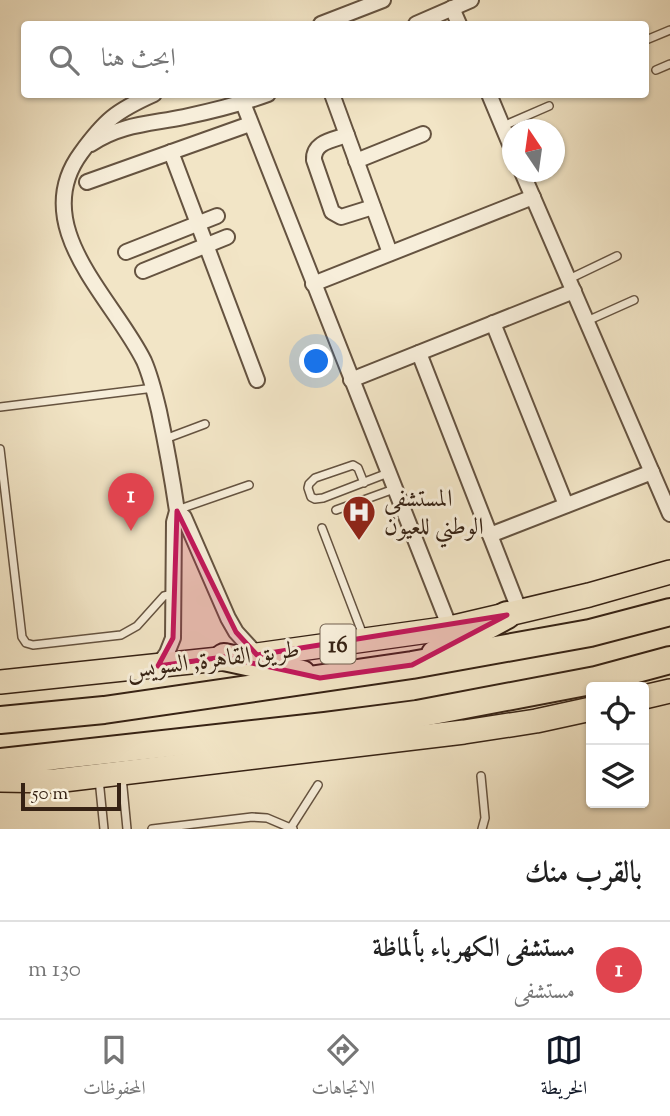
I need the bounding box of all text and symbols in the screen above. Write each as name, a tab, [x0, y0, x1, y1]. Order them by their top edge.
search box	[21, 21, 649, 98]
icon: search	[45, 41, 83, 79]
text: ابحث هنا	[101, 41, 176, 78]
north arrow	[502, 119, 565, 182]
your location	[299, 344, 333, 378]
pin: 1	[108, 473, 154, 531]
place label: المستشفي الوطني للعيون	[384, 483, 484, 548]
hospital icon: المستشفي الوطني للعيون	[340, 493, 378, 542]
road number: 16	[320, 624, 356, 664]
street label: طريق القاهرة, السويس	[125, 634, 302, 688]
map controls	[586, 682, 649, 808]
button: locate	[586, 682, 649, 745]
button: layers	[586, 745, 649, 808]
scale bar	[21, 780, 121, 812]
text: 50 m	[32, 781, 68, 808]
text: بالقرب منك	[525, 853, 642, 896]
text: مستشفى الكهرباء بألماظة	[372, 931, 575, 968]
text: 130 m	[28, 954, 81, 987]
text: 1	[615, 954, 623, 987]
text: مستشفى	[514, 976, 575, 1009]
tab: المحفوظات	[83, 1031, 146, 1106]
tab: الاتجاهات	[312, 1031, 375, 1106]
tab: الخريطة	[541, 1031, 587, 1106]

